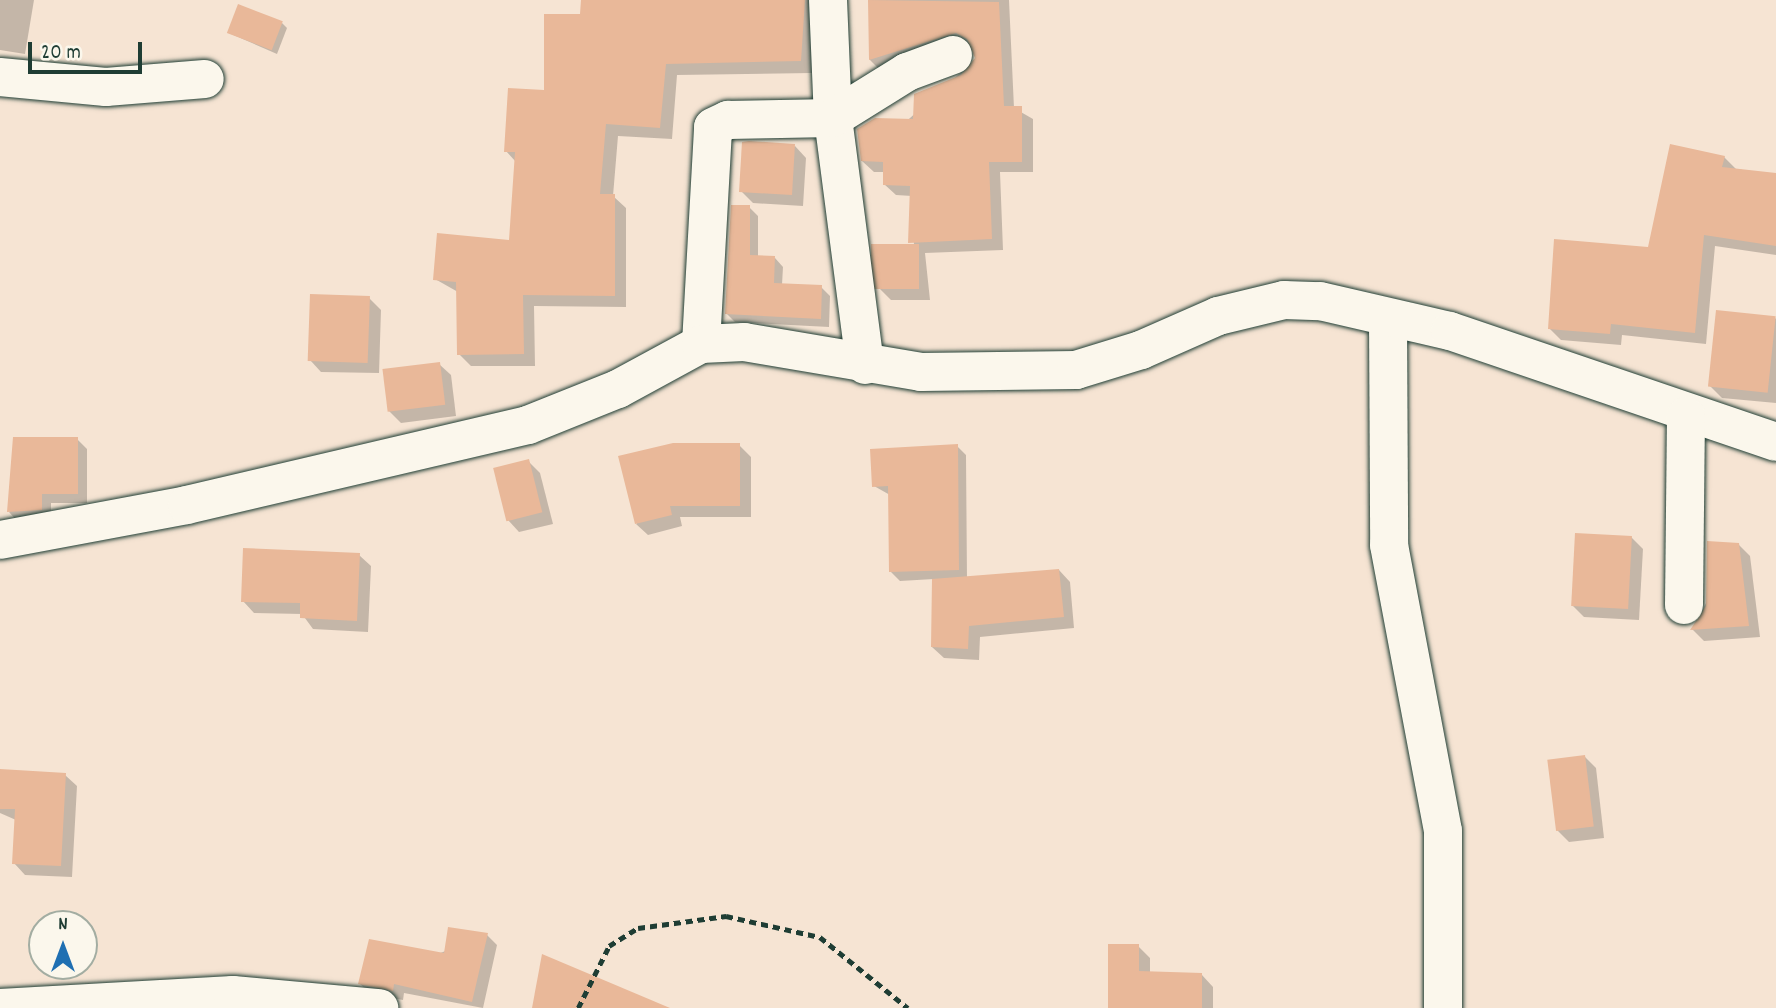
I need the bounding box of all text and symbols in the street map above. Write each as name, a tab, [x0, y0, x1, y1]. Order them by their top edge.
scale bar	[32, 28, 145, 72]
text: 20 m	[41, 39, 81, 69]
north arrow	[28, 910, 98, 980]
text: N	[58, 912, 68, 939]

